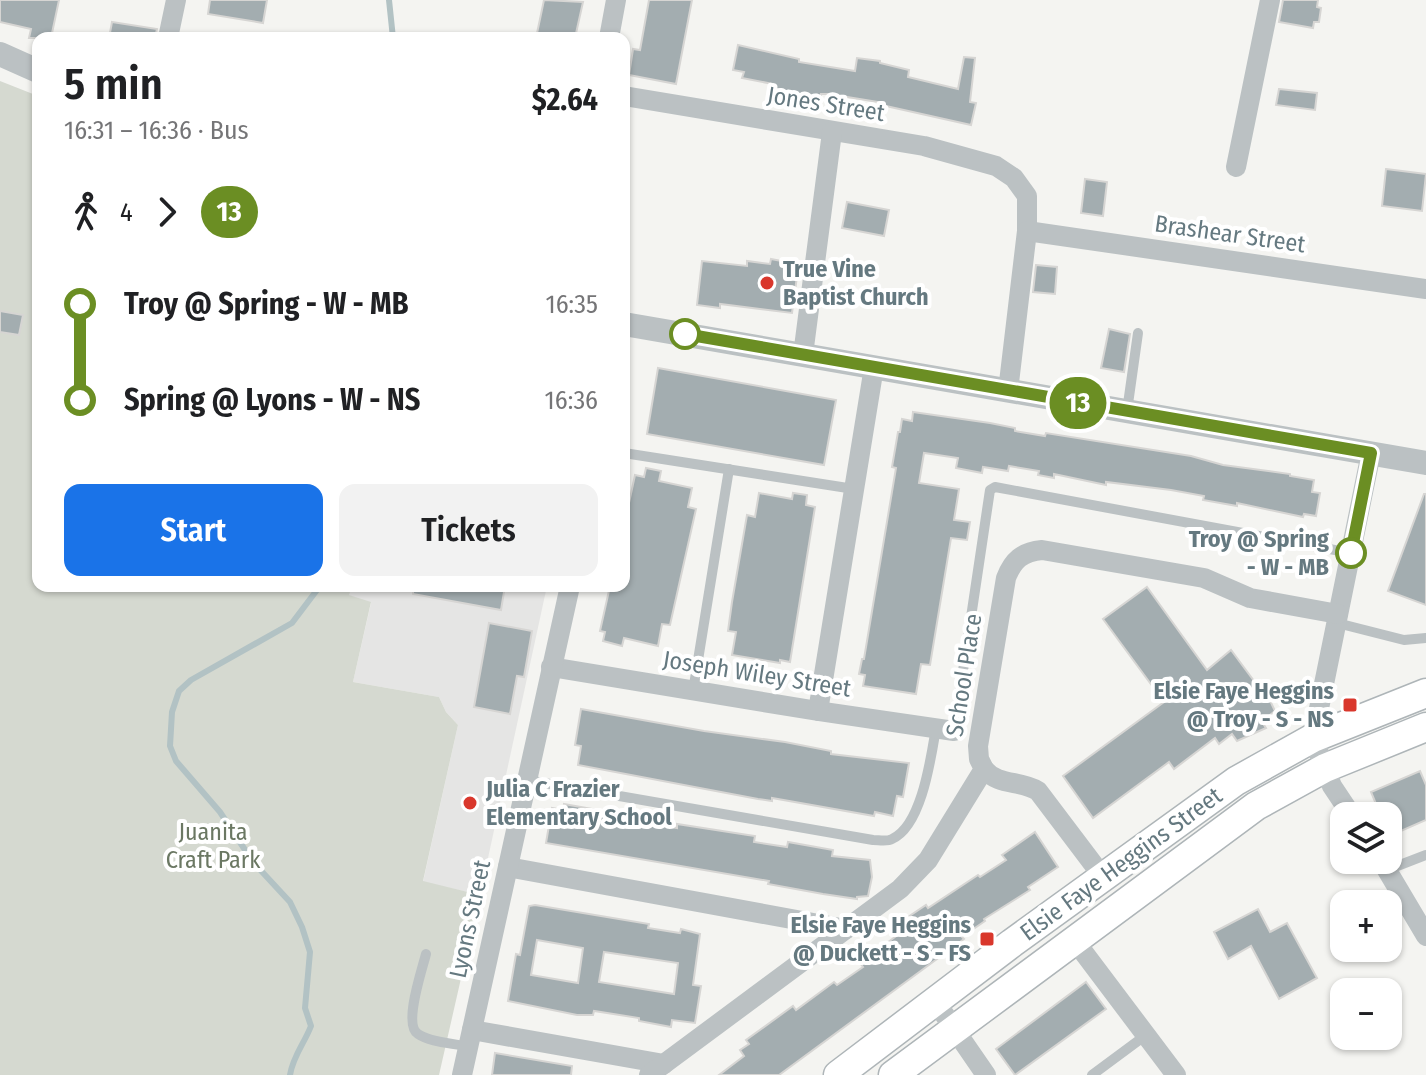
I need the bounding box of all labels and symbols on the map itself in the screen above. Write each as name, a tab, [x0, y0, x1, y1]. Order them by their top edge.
street label: Jones Street	[765, 81, 887, 127]
street label: Brashear Street	[1153, 210, 1307, 258]
place label: True Vine Baptist Church	[783, 255, 929, 311]
marker: True Vine Baptist Church	[758, 274, 776, 292]
unlabelled marker	[670, 319, 700, 349]
line badge: 13	[1042, 377, 1114, 429]
place label: Troy @ Spring - W - MB	[1189, 525, 1329, 581]
marker: Troy @ Spring - W - MB	[1336, 538, 1366, 568]
street label: School Place	[940, 612, 988, 738]
street label: Joseph Wiley Street	[661, 645, 853, 703]
place label: Elsie Faye Heggins @ Troy - S - NS	[1154, 677, 1334, 733]
marker: Elsie Faye Heggins @ Troy - S - NS	[1341, 696, 1359, 714]
place label: Julia C Frazier Elementary School	[485, 775, 672, 831]
street label: Elsie Faye Heggins Street	[1015, 781, 1227, 947]
marker: Julia C Frazier Elementary School	[461, 794, 479, 812]
park label: Juanita Craft Park	[166, 818, 261, 874]
street label: Lyons Street	[444, 857, 496, 981]
place label: Elsie Faye Heggins @ Duckett - S - FS	[791, 911, 971, 967]
marker: Elsie Faye Heggins @ Duckett - S - FS	[978, 930, 996, 948]

